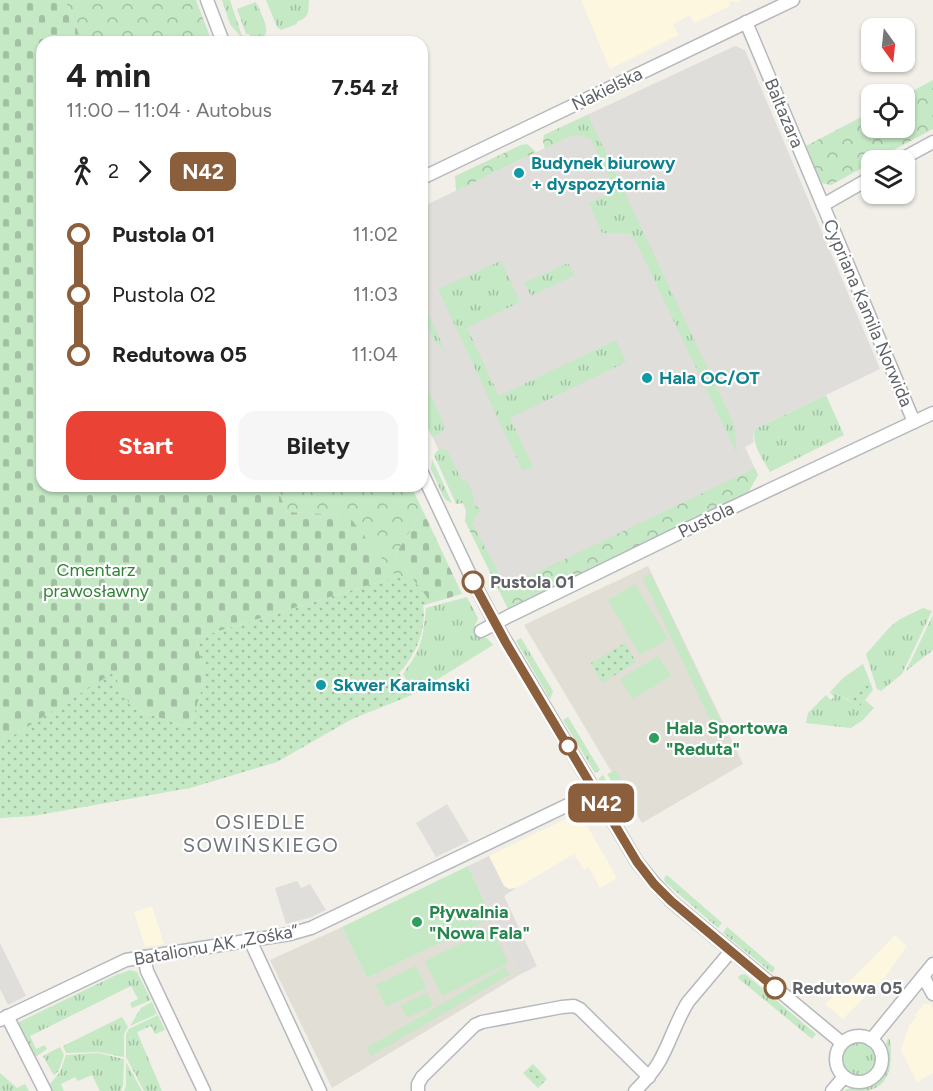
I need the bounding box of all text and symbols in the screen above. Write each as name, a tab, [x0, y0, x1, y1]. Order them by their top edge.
north arrow	[861, 18, 915, 72]
map controls	[861, 18, 915, 204]
text: 4 min	[66, 56, 151, 95]
street label: Nakielska	[568, 62, 646, 116]
text: 7.54 zł	[332, 74, 398, 101]
street label: Baltazara	[760, 75, 808, 151]
button: locate	[861, 84, 915, 138]
text: 11:00 – 11:04 · Autobus	[66, 98, 272, 122]
button: layers	[861, 150, 915, 204]
place label: Budynek biurowy + dyspozytornia	[531, 152, 676, 195]
icon: walk	[66, 155, 99, 188]
icon: forward	[128, 155, 161, 188]
text: 2	[108, 159, 119, 183]
text: N42	[182, 159, 224, 184]
marker: Budynek biurowy + dyspozytornia	[512, 166, 526, 180]
street label: Cypriana Kamila Norwida	[818, 216, 918, 410]
text: Pustola 01	[112, 221, 215, 248]
text: 11:02	[352, 222, 398, 246]
text: Pustola 02	[112, 281, 216, 308]
text: 11:03	[353, 282, 398, 306]
text: Redutowa 05	[112, 341, 247, 368]
text: 11:04	[351, 342, 398, 366]
place label: Hala OC/OT	[659, 367, 760, 389]
marker: Hala OC/OT	[640, 371, 654, 385]
button: Start	[66, 411, 226, 480]
button: Bilety	[238, 411, 398, 480]
street label: Pustola	[675, 497, 737, 543]
park label: Cmentarz prawosławny	[43, 559, 150, 602]
marker: Pustola 01	[462, 571, 484, 593]
place label: Pustola 01	[490, 571, 575, 593]
place label: Skwer Karaimski	[333, 674, 470, 696]
marker: Skwer Karaimski	[314, 678, 328, 692]
place label: Hala Sportowa "Reduta"	[666, 717, 788, 760]
marker: Hala Sportowa "Reduta"	[647, 731, 661, 745]
unlabelled marker	[559, 737, 577, 755]
line badge: N42	[566, 784, 636, 822]
text: N42	[580, 791, 622, 816]
district label: OSIEDLE SOWIŃSKIEGO	[183, 810, 339, 857]
place label: Pływalnia "Nowa Fala"	[429, 901, 530, 944]
marker: Pływalnia "Nowa Fala"	[410, 915, 424, 929]
street label: Batalionu AK „Zośka”	[132, 920, 300, 970]
marker: Redutowa 05	[764, 977, 786, 999]
place label: Redutowa 05	[792, 977, 902, 999]

